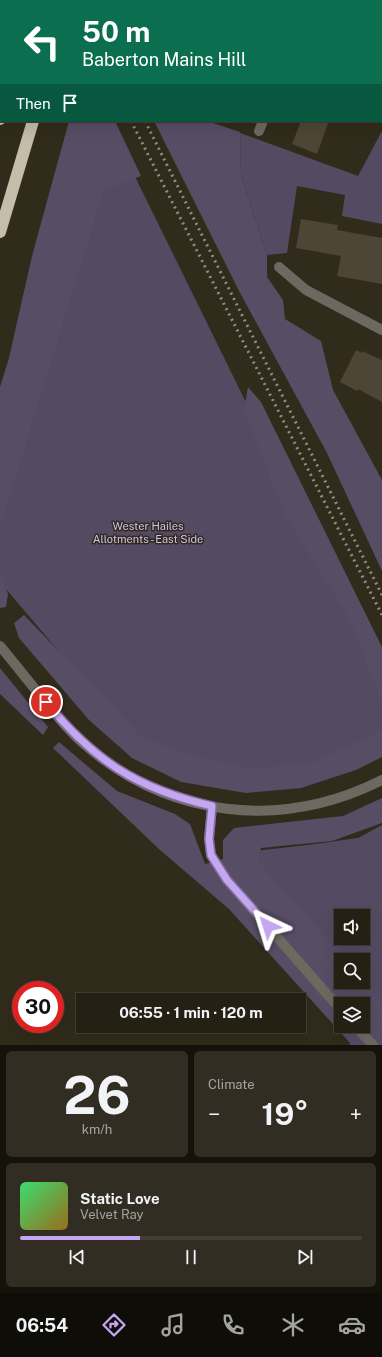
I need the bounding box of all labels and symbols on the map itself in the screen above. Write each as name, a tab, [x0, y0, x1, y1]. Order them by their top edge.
park label: Wester Hailes Allotments - East Side	[93, 520, 203, 545]
pin	[29, 685, 63, 719]
position arrow	[247, 905, 289, 947]
speed limit sign: 30	[12, 981, 64, 1033]

